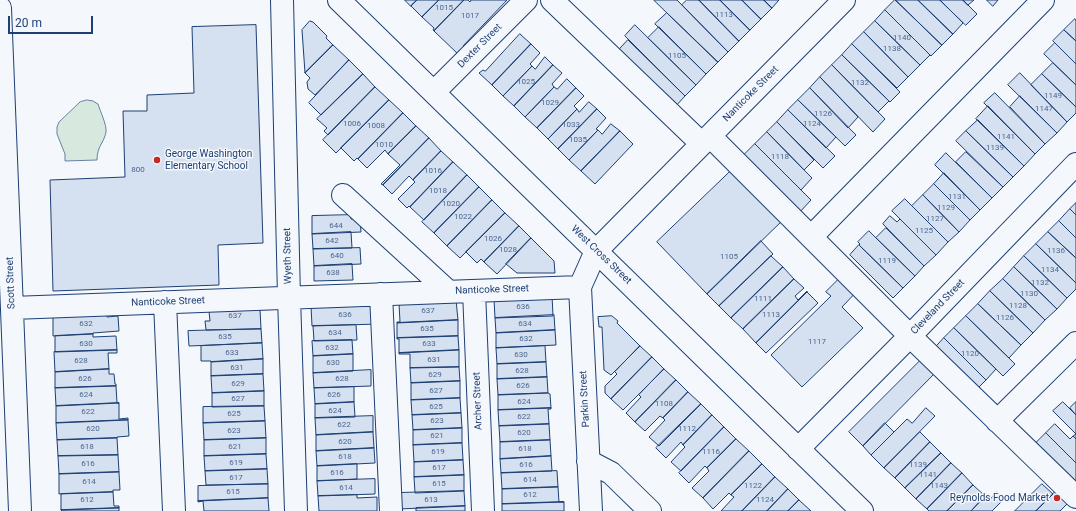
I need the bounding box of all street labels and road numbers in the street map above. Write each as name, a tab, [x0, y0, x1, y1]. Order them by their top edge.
street label: Dexter Street	[455, 21, 505, 71]
street label: Nanticoke Street	[721, 64, 781, 124]
street label: West Cross Street	[568, 223, 634, 287]
street label: Wyeth Street	[282, 228, 294, 284]
street label: Scott Street	[4, 257, 18, 309]
street label: Cleveland Street	[909, 277, 967, 337]
street label: Nanticoke Street	[455, 283, 529, 297]
street label: Nanticoke Street	[131, 295, 205, 309]
street label: Parkin Street	[578, 370, 592, 428]
street label: Archer Street	[471, 372, 485, 430]

